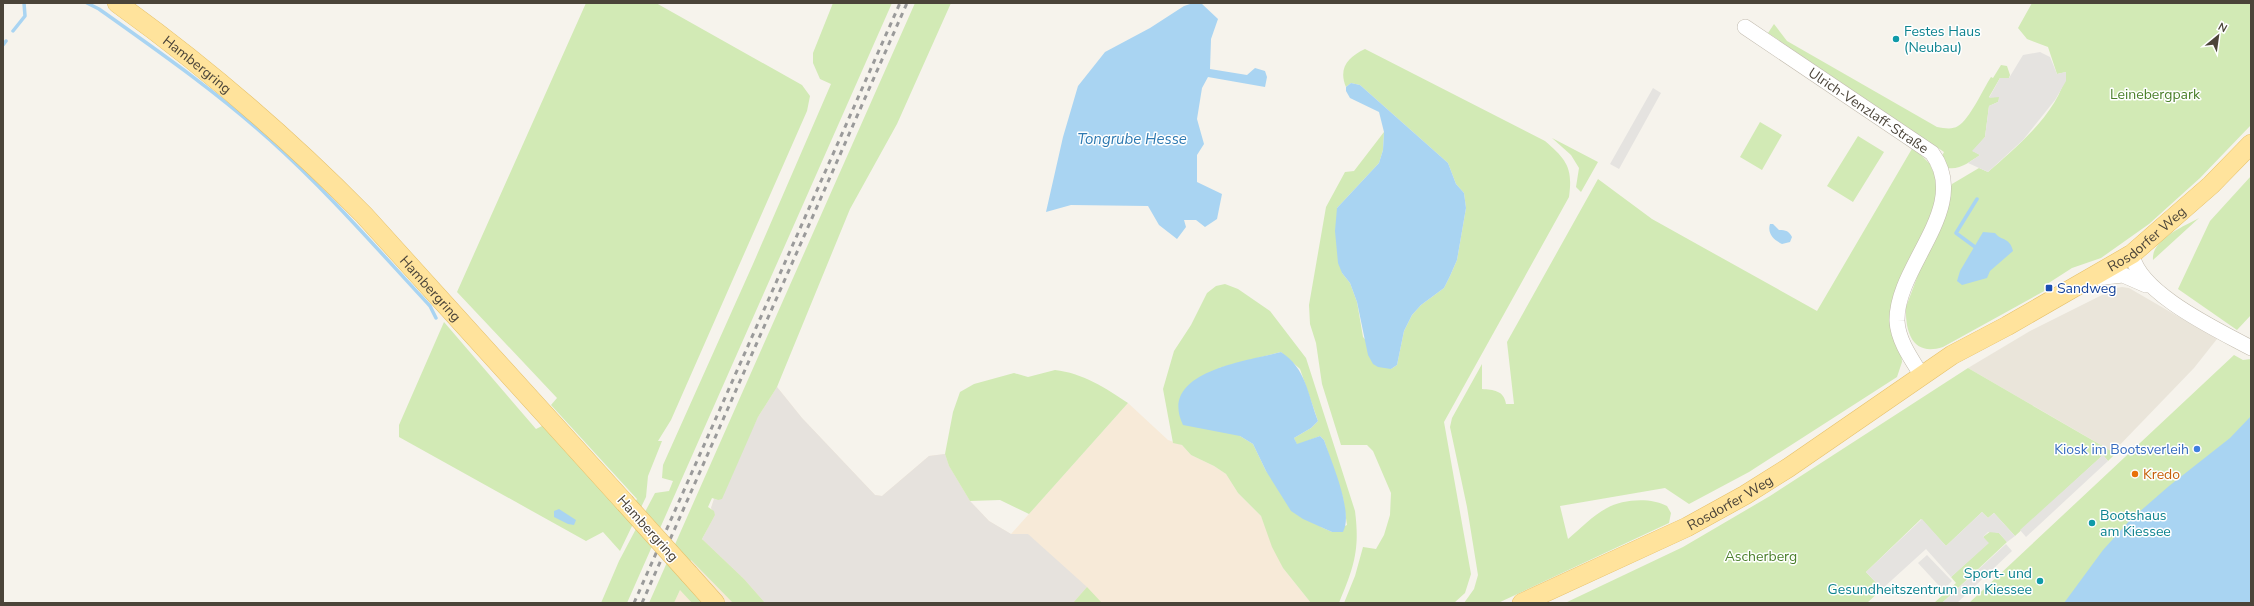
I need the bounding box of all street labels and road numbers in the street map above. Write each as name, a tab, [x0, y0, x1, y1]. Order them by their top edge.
street label: Hambergring	[159, 31, 235, 98]
street label: Ulrich-Venzlaff-Straße	[1804, 63, 1932, 158]
street label: Rosdorfer Weg	[2104, 202, 2190, 276]
street label: Hambergring	[395, 252, 465, 326]
street label: Rosdorfer Weg	[1684, 471, 1777, 535]
street label: Hambergring	[613, 491, 683, 566]

